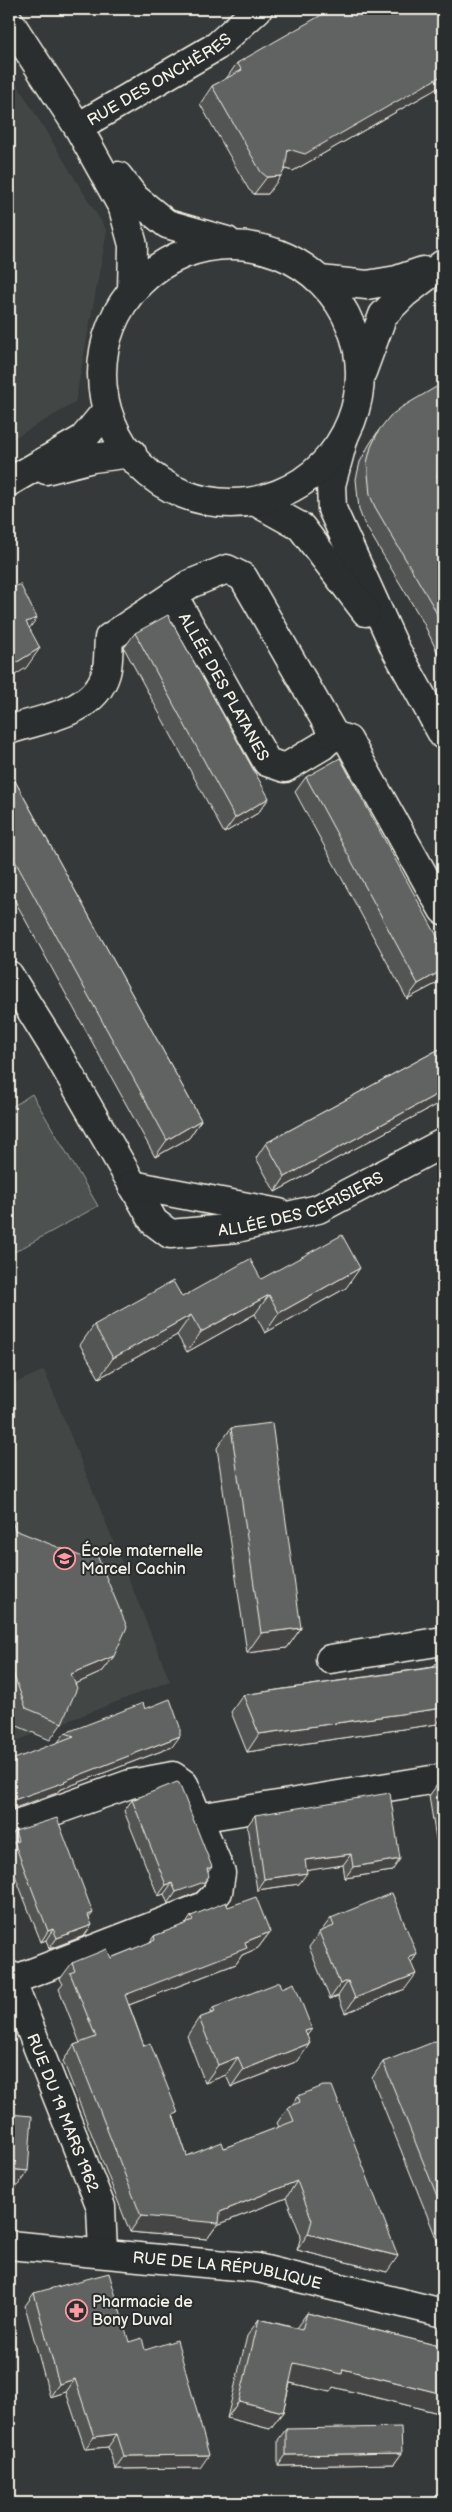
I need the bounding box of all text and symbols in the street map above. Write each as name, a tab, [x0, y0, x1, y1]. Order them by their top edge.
street label: RUE DES ONCHÈRES	[84, 30, 236, 131]
street label: ALLÉE DES PLATANES	[174, 610, 272, 765]
street label: ALLÉE DES CERISIERS	[218, 1168, 387, 1241]
place label: École maternelle Marcel Cachin	[81, 1540, 204, 1579]
school or university icon: École maternelle Marcel Cachin	[53, 1547, 77, 1571]
street label: RUE DU 19 MARS 1962	[22, 2031, 102, 2196]
street label: RUE DE LA RÉPUBLIQUE	[132, 2248, 324, 2294]
place label: Pharmacie de Bony Duval	[92, 2293, 193, 2330]
pharmacy icon: Pharmacie de Bony Duval	[64, 2298, 88, 2322]

